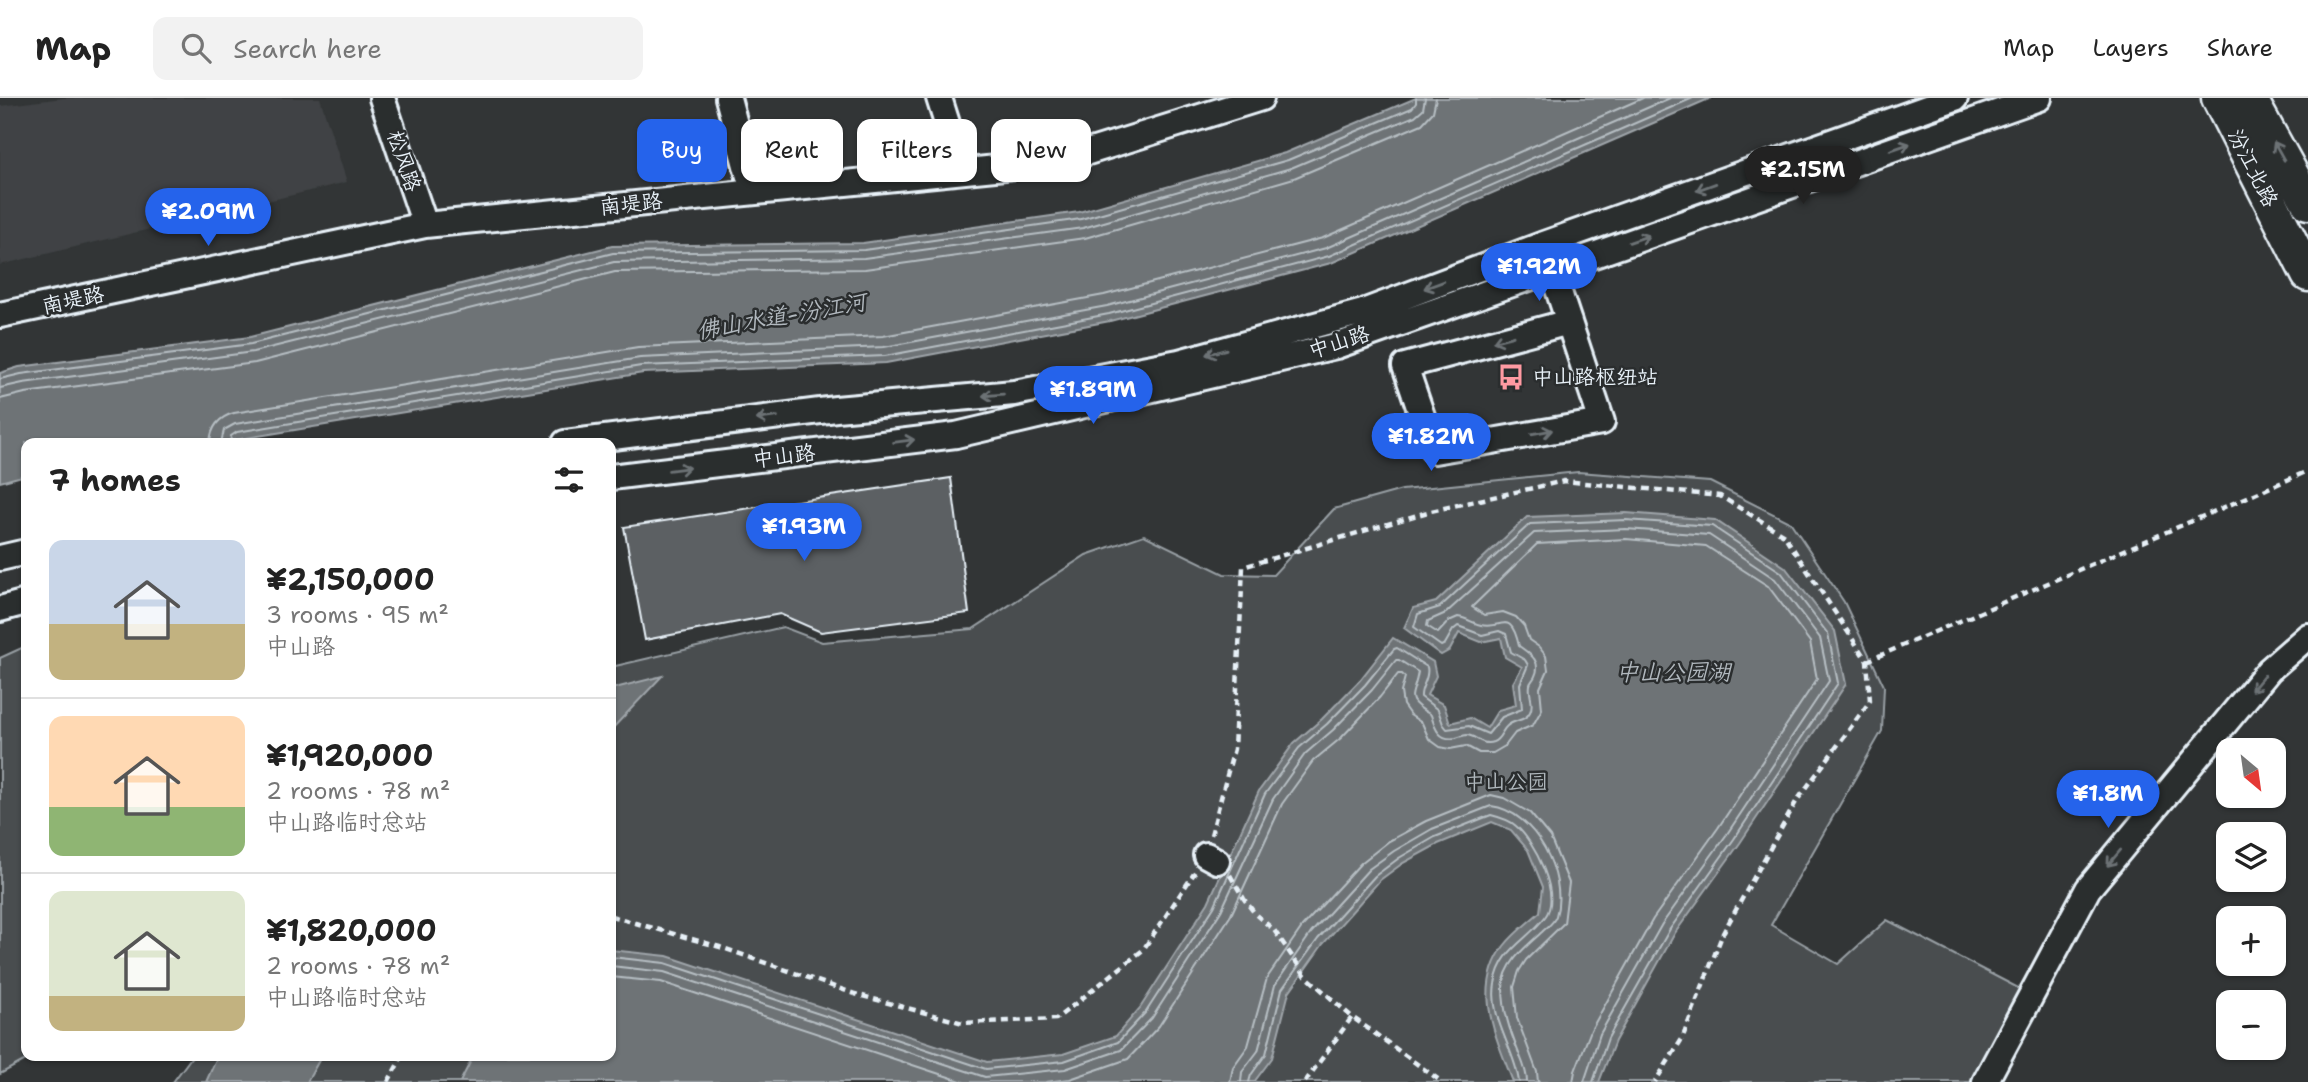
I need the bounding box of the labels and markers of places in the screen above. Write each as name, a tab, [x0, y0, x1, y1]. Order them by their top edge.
pin: ¥2.15M	[1746, 146, 1860, 206]
pin: ¥2.09M	[151, 188, 265, 248]
pin: ¥1.92M	[1482, 244, 1596, 303]
bus stop icon: 中山路枢纽站	[1496, 362, 1526, 392]
place label: 中山路枢纽站	[1532, 363, 1658, 391]
pin: ¥1.89M	[1036, 366, 1150, 426]
pin: ¥1.82M	[1374, 414, 1488, 473]
pin: ¥1.93M	[747, 504, 861, 563]
pin: ¥1.8M	[2059, 770, 2157, 830]

